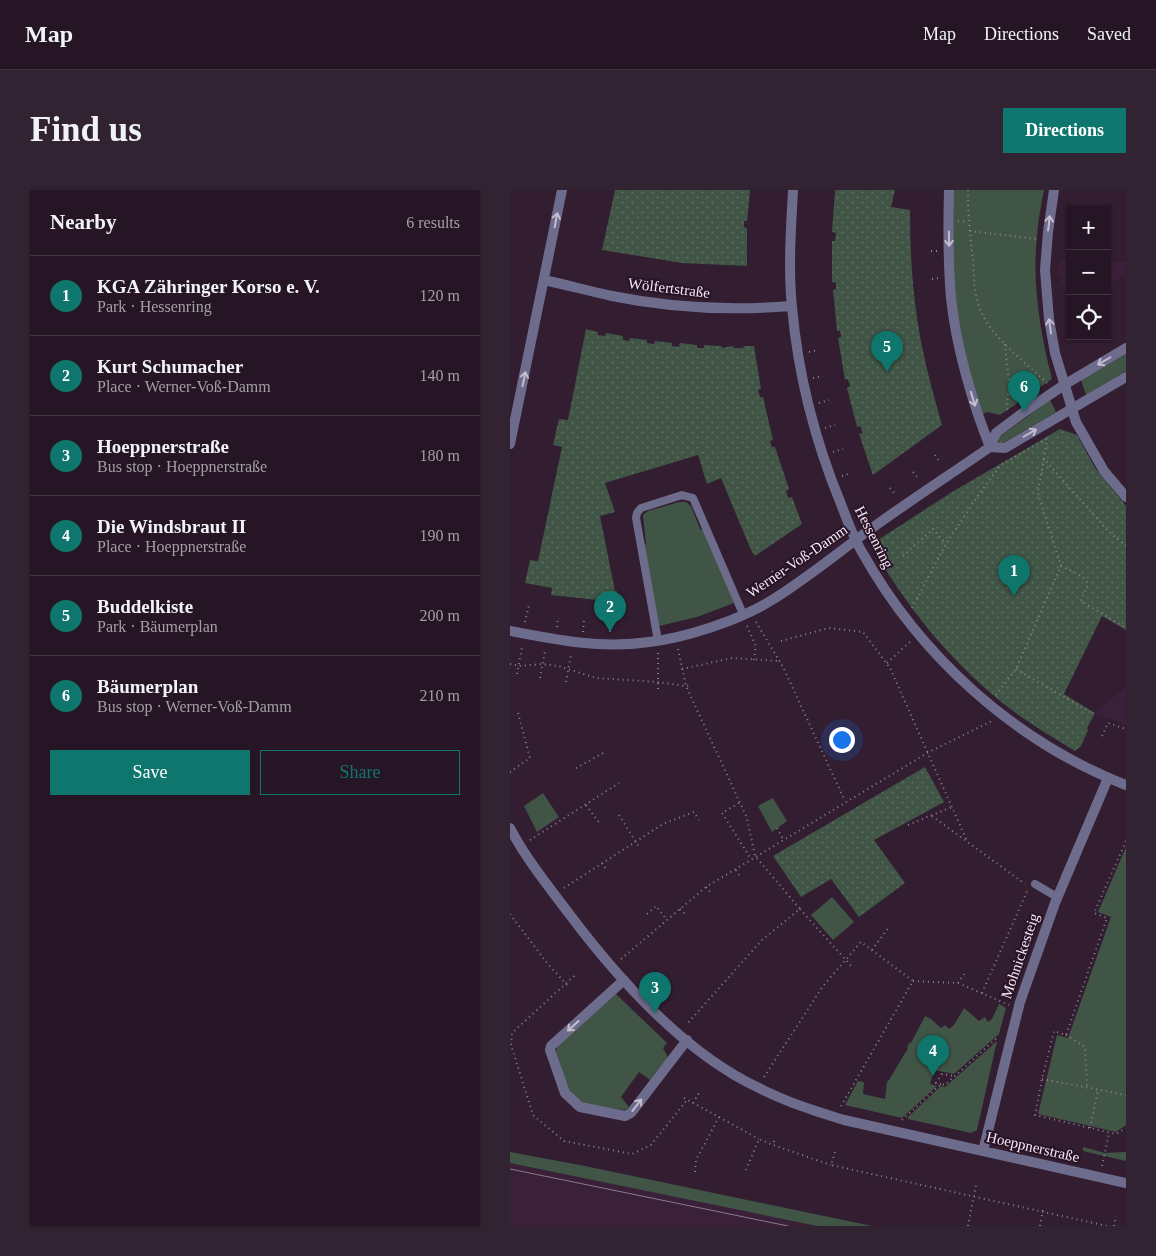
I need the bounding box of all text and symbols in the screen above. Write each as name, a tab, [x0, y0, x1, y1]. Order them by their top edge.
text: Map	[25, 21, 73, 47]
text: Map	[923, 24, 956, 44]
text: Directions	[984, 24, 1059, 44]
text: Saved	[1087, 24, 1131, 44]
button: Directions	[1003, 108, 1126, 153]
text: Find us	[30, 110, 142, 149]
map controls	[1066, 205, 1111, 340]
button: +	[1066, 205, 1111, 250]
text: Nearby	[50, 210, 117, 234]
one-way arrow	[552, 212, 562, 228]
text: 6 results	[406, 214, 460, 231]
one-way arrow	[1044, 215, 1054, 231]
one-way arrow	[944, 230, 954, 246]
button: −	[1066, 250, 1111, 295]
street label: Wölfertstraße	[627, 275, 711, 301]
text: KGA Zähringer Korso e. V.	[97, 276, 320, 297]
text: 1	[62, 287, 70, 304]
text: 120 m	[420, 287, 460, 304]
button: locate	[1066, 295, 1111, 340]
text: Park · Hessenring	[97, 298, 212, 315]
one-way arrow	[1045, 318, 1055, 334]
pin: 5	[871, 331, 903, 372]
text: Kurt Schumacher	[97, 356, 243, 377]
one-way arrow	[1097, 357, 1111, 367]
text: 2	[62, 367, 70, 384]
text: 140 m	[420, 367, 460, 384]
pin: 6	[1008, 371, 1040, 412]
one-way arrow	[519, 372, 529, 388]
text: Place · Werner-Voß-Damm	[97, 378, 271, 395]
one-way arrow	[969, 390, 979, 406]
one-way arrow	[1022, 428, 1036, 438]
text: Hoeppnerstraße	[97, 436, 229, 457]
text: 3	[62, 447, 70, 464]
text: 180 m	[420, 447, 460, 464]
text: Bus stop · Hoeppnerstraße	[97, 458, 267, 475]
street label: Hessenring	[852, 503, 897, 571]
text: Die Windsbraut II	[97, 516, 246, 537]
street label: Werner-Voß-Damm	[744, 521, 851, 601]
text: 4	[62, 527, 70, 544]
text: 190 m	[420, 527, 460, 544]
text: Place · Hoeppnerstraße	[97, 538, 246, 555]
pin: 1	[998, 555, 1030, 596]
pin: 2	[594, 591, 626, 632]
text: Buddelkiste	[97, 596, 193, 617]
text: 5	[62, 607, 70, 624]
text: 200 m	[420, 607, 460, 624]
text: Park · Bäumerplan	[97, 618, 218, 635]
text: Bäumerplan	[97, 676, 198, 697]
text: 6	[62, 687, 70, 704]
text: 210 m	[420, 687, 460, 704]
text: Bus stop · Werner-Voß-Damm	[97, 698, 292, 715]
your location	[829, 727, 855, 753]
button: Save	[50, 750, 250, 795]
button: Share	[260, 750, 460, 795]
street label: Mohnickesteig	[998, 911, 1042, 1001]
pin: 3	[639, 972, 671, 1013]
one-way arrow	[567, 1020, 580, 1032]
pin: 4	[917, 1035, 949, 1076]
one-way arrow	[632, 1099, 643, 1112]
street label: Hoeppnerstraße	[985, 1129, 1081, 1166]

